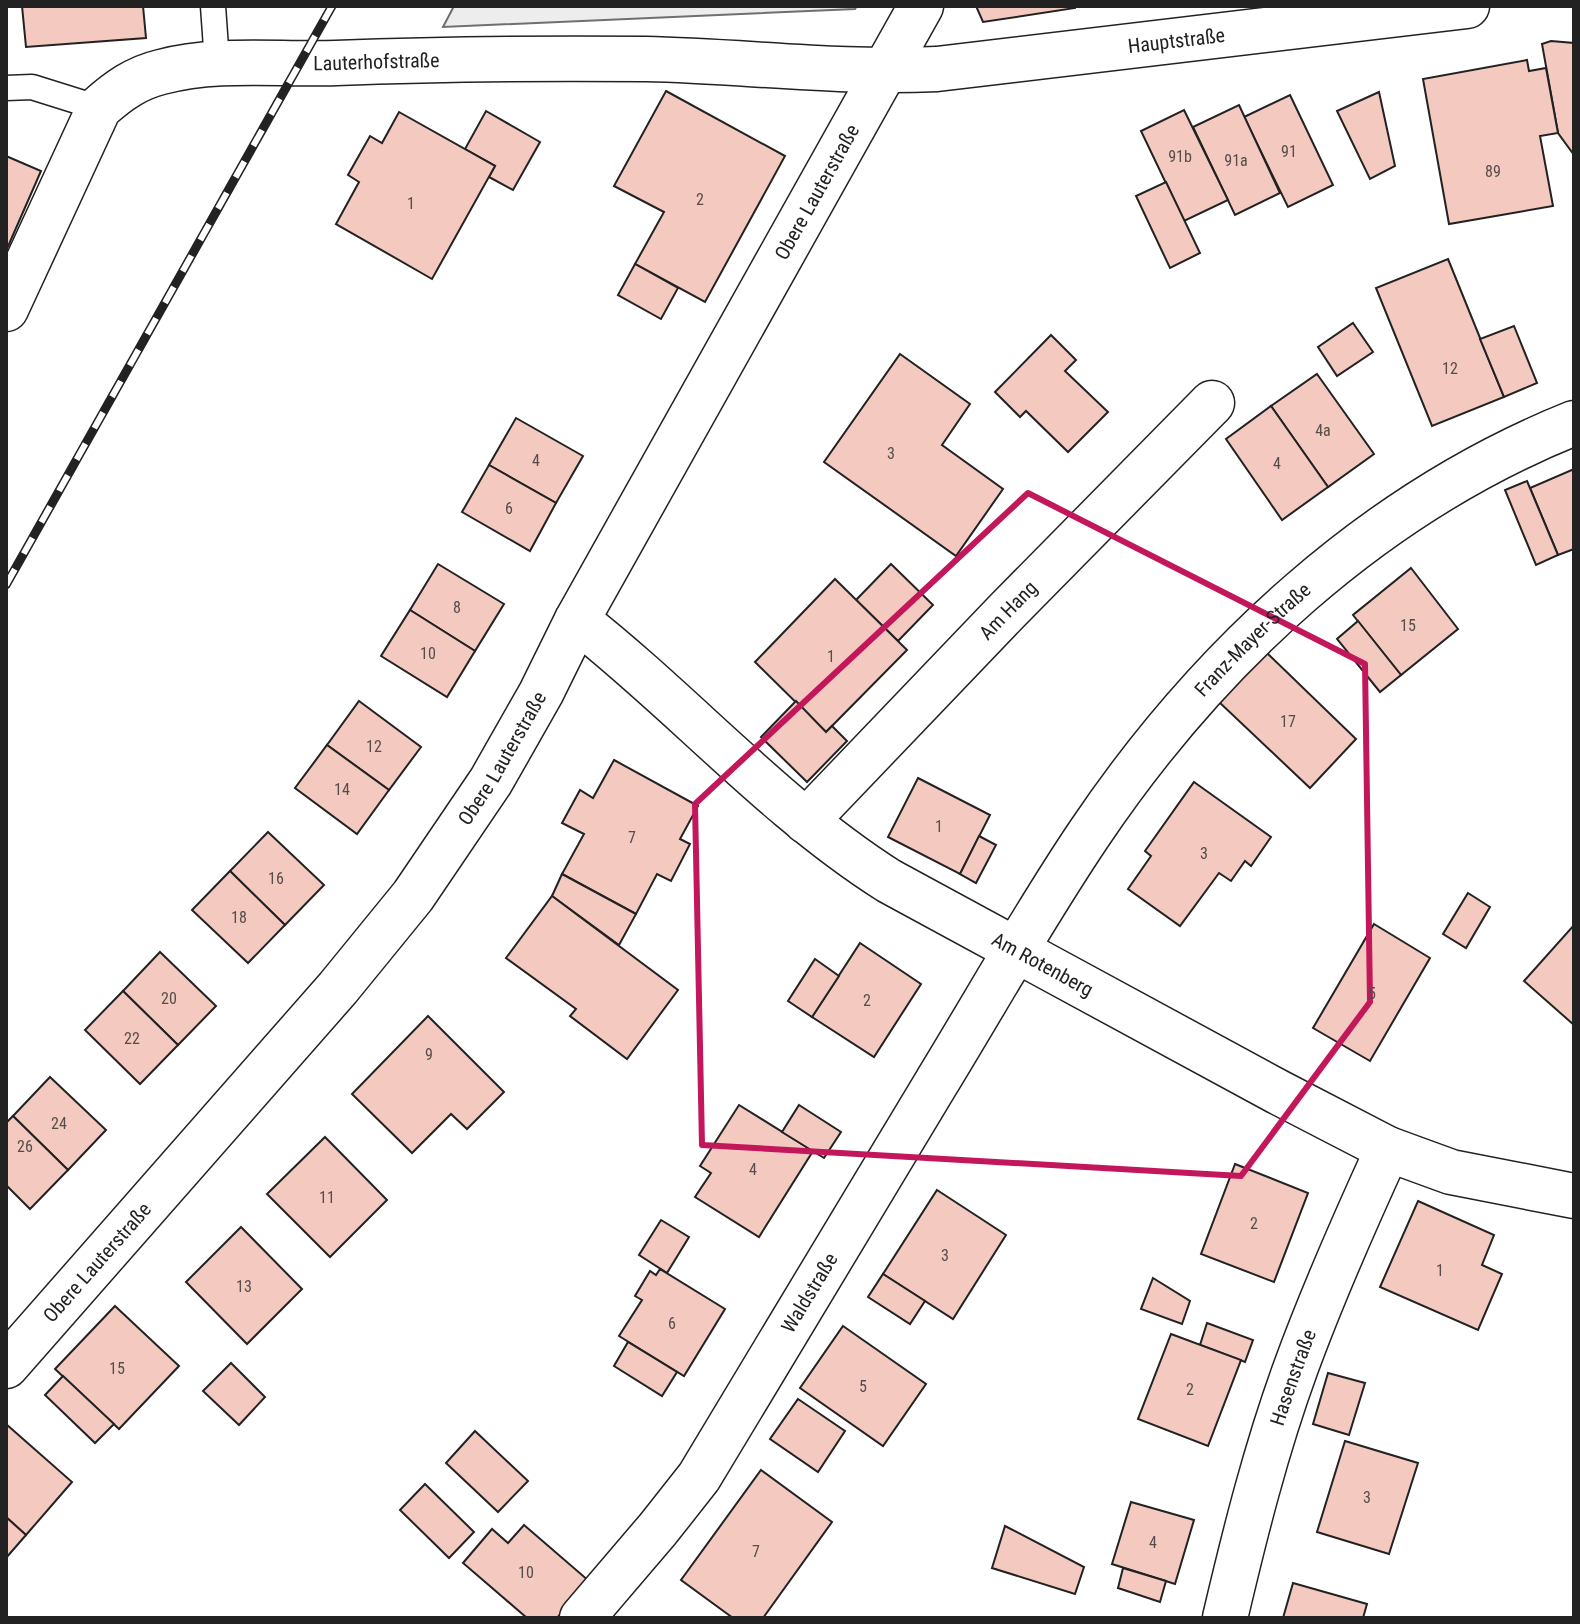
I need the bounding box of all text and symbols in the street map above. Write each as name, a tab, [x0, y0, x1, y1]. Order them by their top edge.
street label: Hauptstraße	[1126, 23, 1226, 58]
street label: Lauterhofstraße	[313, 48, 440, 75]
street label: Obere Lauterstraße	[769, 120, 864, 264]
house number: 91	[1281, 142, 1297, 161]
house number: 91b	[1168, 147, 1192, 166]
house number: 91a	[1224, 151, 1248, 170]
house number: 89	[1485, 162, 1501, 181]
house number: 2	[696, 190, 704, 209]
house number: 1	[407, 194, 415, 213]
house number: 12	[1442, 359, 1458, 378]
house number: 4a	[1315, 421, 1331, 440]
house number: 3	[887, 444, 895, 463]
house number: 4	[532, 451, 540, 470]
house number: 4	[1273, 454, 1281, 473]
house number: 6	[505, 499, 513, 518]
street label: Am Hang	[974, 576, 1042, 645]
street label: Franz-Mayer-Straße	[1189, 578, 1315, 701]
house number: 8	[453, 598, 461, 617]
house number: 15	[1400, 616, 1416, 635]
house number: 10	[420, 644, 436, 663]
house number: 1	[827, 647, 835, 666]
street label: Obere Lauterstraße	[453, 687, 551, 830]
house number: 17	[1280, 712, 1296, 731]
house number: 12	[366, 737, 382, 756]
house number: 14	[334, 780, 350, 799]
house number: 1	[935, 817, 943, 836]
house number: 7	[628, 828, 636, 847]
house number: 3	[1200, 844, 1208, 863]
house number: 16	[268, 869, 284, 888]
house number: 18	[231, 908, 247, 927]
street label: Am Rotenberg	[988, 927, 1098, 1002]
house number: 5	[1368, 984, 1376, 1003]
house number: 20	[161, 989, 177, 1008]
house number: 2	[863, 991, 871, 1010]
house number: 22	[124, 1029, 140, 1048]
house number: 9	[425, 1045, 433, 1064]
house number: 24	[51, 1114, 67, 1133]
house number: 26	[17, 1137, 33, 1156]
house number: 4	[749, 1160, 757, 1179]
house number: 11	[319, 1188, 335, 1207]
street label: Obere Lauterstraße	[38, 1197, 156, 1327]
house number: 2	[1250, 1214, 1258, 1233]
house number: 3	[941, 1246, 949, 1265]
street label: Waldstraße	[776, 1248, 843, 1337]
house number: 1	[1436, 1261, 1444, 1280]
house number: 13	[236, 1277, 252, 1296]
house number: 6	[668, 1314, 676, 1333]
street label: Hasenstraße	[1265, 1326, 1321, 1429]
house number: 15	[109, 1359, 125, 1378]
house number: 5	[859, 1377, 867, 1396]
house number: 2	[1186, 1380, 1194, 1399]
house number: 3	[1363, 1488, 1371, 1507]
house number: 4	[1149, 1533, 1157, 1552]
house number: 7	[752, 1542, 760, 1561]
house number: 10	[518, 1563, 534, 1582]

